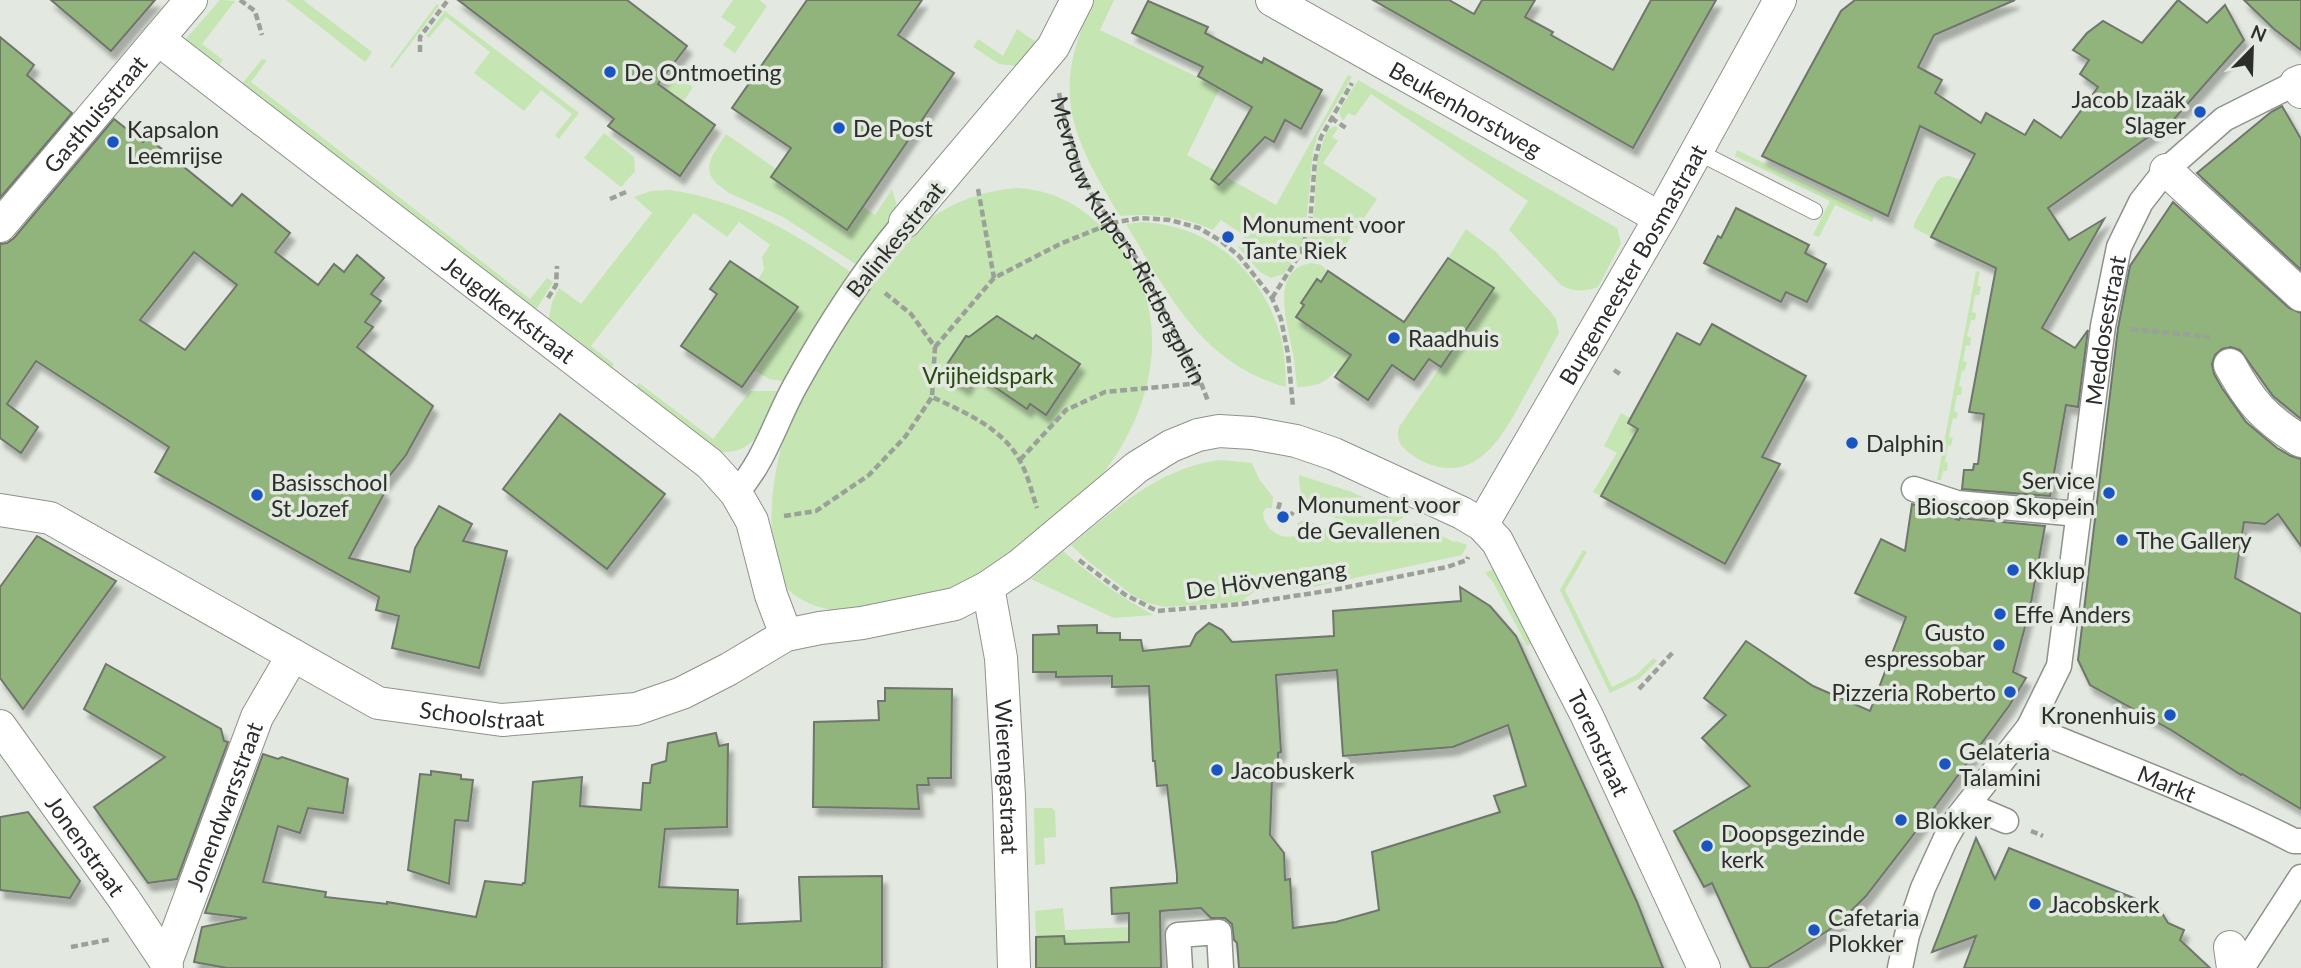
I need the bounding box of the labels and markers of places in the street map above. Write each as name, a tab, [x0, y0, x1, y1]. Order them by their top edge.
place label: De Ontmoeting	[624, 58, 781, 86]
marker: De Ontmoeting	[602, 64, 618, 80]
place label: Jacob Izaäk Slager	[2072, 85, 2187, 139]
marker: Jacob Izaäk Slager	[2192, 104, 2208, 120]
place label: De Post	[853, 114, 934, 142]
place label: Kapsalon Leemrijse	[127, 115, 223, 169]
marker: De Post	[831, 120, 847, 136]
marker: Kapsalon Leemrijse	[105, 134, 121, 150]
place label: Monument voor Tante Riek	[1242, 210, 1406, 264]
marker: Monument voor Tante Riek	[1220, 229, 1236, 245]
place label: Raadhuis	[1408, 324, 1499, 352]
marker: Raadhuis	[1386, 330, 1402, 346]
place label: Dalphin	[1866, 429, 1944, 457]
marker: Dalphin	[1844, 435, 1860, 451]
place label: Service Bioscoop Skopein	[1916, 466, 2095, 520]
place label: Basisschool St Jozef	[271, 468, 388, 522]
marker: Service Bioscoop Skopein	[2101, 485, 2117, 501]
marker: Basisschool St Jozef	[249, 487, 265, 503]
place label: Monument voor de Gevallenen	[1297, 490, 1461, 544]
marker: Monument voor de Gevallenen	[1275, 509, 1291, 525]
place label: The Gallery	[2136, 526, 2252, 554]
marker: The Gallery	[2114, 532, 2130, 548]
place label: Kklup	[2027, 556, 2085, 584]
marker: Kklup	[2005, 562, 2021, 578]
place label: Effe Anders	[2014, 600, 2131, 628]
marker: Effe Anders	[1992, 606, 2008, 622]
place label: Gusto espressobar	[1864, 618, 1986, 672]
marker: Gusto espressobar	[1991, 637, 2007, 653]
place label: Pizzeria Roberto	[1831, 678, 1996, 706]
marker: Pizzeria Roberto	[2002, 684, 2018, 700]
place label: Kronenhuis	[2041, 701, 2156, 729]
marker: Kronenhuis	[2162, 707, 2178, 723]
place label: Gelateria Talamini	[1959, 737, 2050, 791]
place label: Jacobuskerk	[1231, 756, 1355, 784]
marker: Gelateria Talamini	[1937, 756, 1953, 772]
marker: Jacobuskerk	[1209, 762, 1225, 778]
place label: Blokker	[1915, 806, 1992, 834]
marker: Blokker	[1893, 812, 1909, 828]
place label: Doopsgezinde kerk	[1721, 819, 1865, 873]
marker: Doopsgezinde kerk	[1699, 838, 1715, 854]
place label: Jacobskerk	[2049, 890, 2160, 918]
marker: Jacobskerk	[2027, 896, 2043, 912]
place label: Cafetaria Plokker	[1828, 903, 1919, 957]
marker: Cafetaria Plokker	[1806, 922, 1822, 938]

